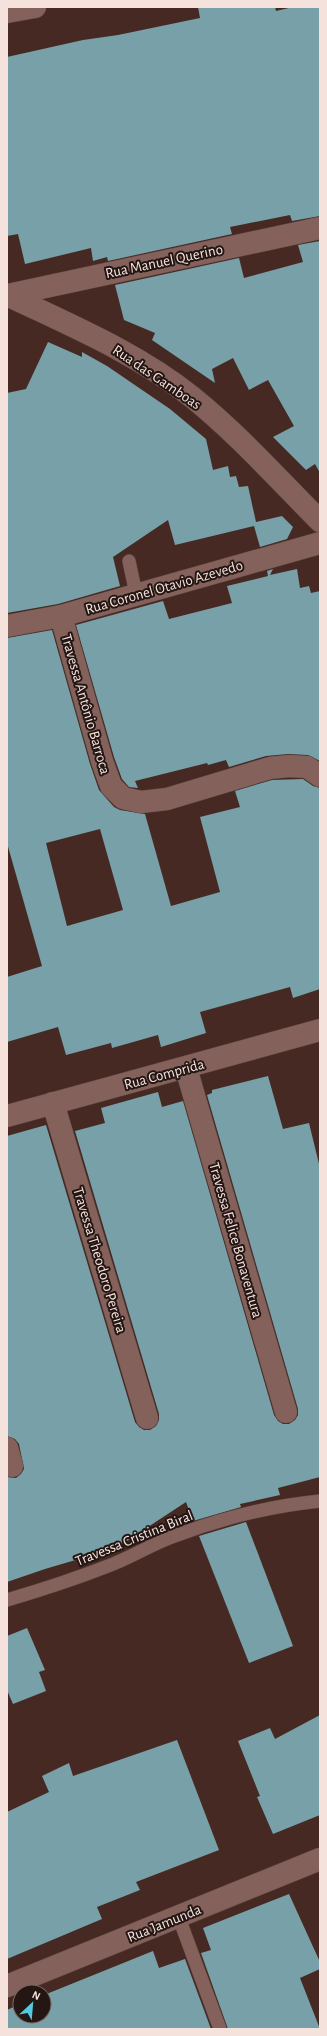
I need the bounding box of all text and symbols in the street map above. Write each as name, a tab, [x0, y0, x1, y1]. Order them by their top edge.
street label: Rua Manuel Querino	[104, 242, 224, 281]
street label: Rua das Gamboas	[110, 342, 204, 412]
street label: Rua Coronel Otavio Azevedo	[84, 558, 245, 617]
street label: Travessa Antônio Barroca	[58, 632, 113, 776]
street label: Rua Comprida	[122, 1057, 206, 1092]
street label: Travessa Felice Bonaventura	[206, 1161, 265, 1320]
street label: Travessa Theodoro Pereira	[70, 1186, 129, 1335]
street label: Travessa Cristina Biral	[73, 1508, 195, 1569]
street label: Rua Jamunda	[125, 1902, 203, 1945]
north arrow	[12, 1984, 52, 2024]
text: N	[30, 1989, 42, 2002]

